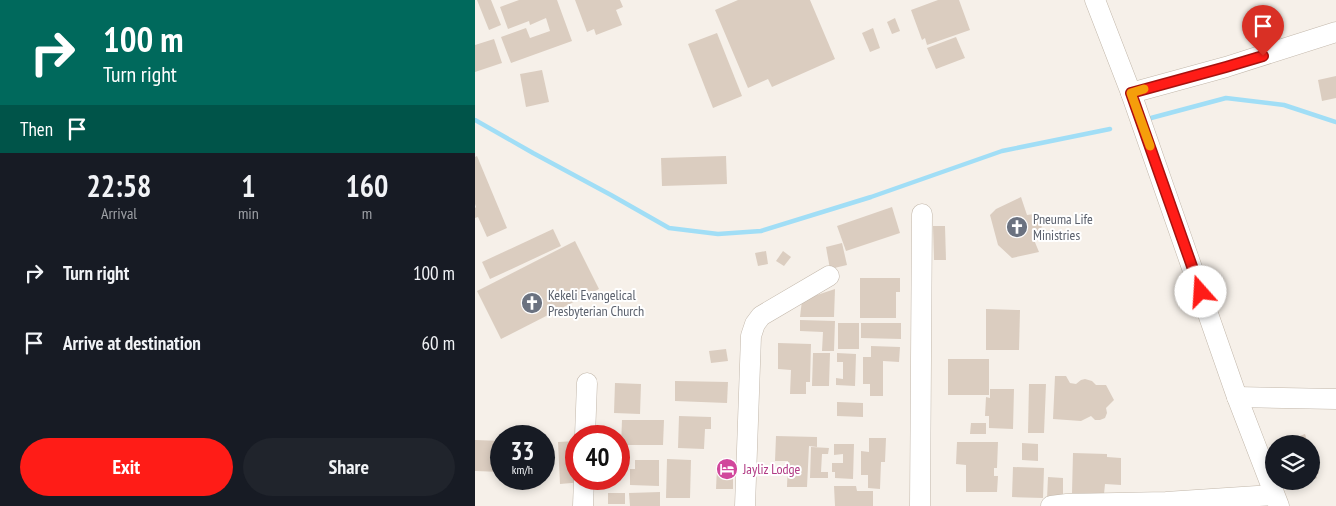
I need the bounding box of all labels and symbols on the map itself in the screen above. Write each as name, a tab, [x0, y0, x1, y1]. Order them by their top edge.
pin	[1242, 5, 1284, 56]
place label: Pneuma Life Ministries	[1033, 210, 1093, 244]
church icon: Pneuma Life Ministries	[1005, 215, 1029, 239]
position arrow	[1174, 265, 1226, 317]
place label: Kekeli Evangelical Presbyterian Church	[548, 286, 644, 320]
church icon: Kekeli Evangelical Presbyterian Church	[520, 291, 544, 315]
speed limit sign: 40	[565, 425, 630, 490]
hotel icon: Jayliz Lodge	[715, 457, 739, 481]
place label: Jayliz Lodge	[742, 460, 801, 478]

